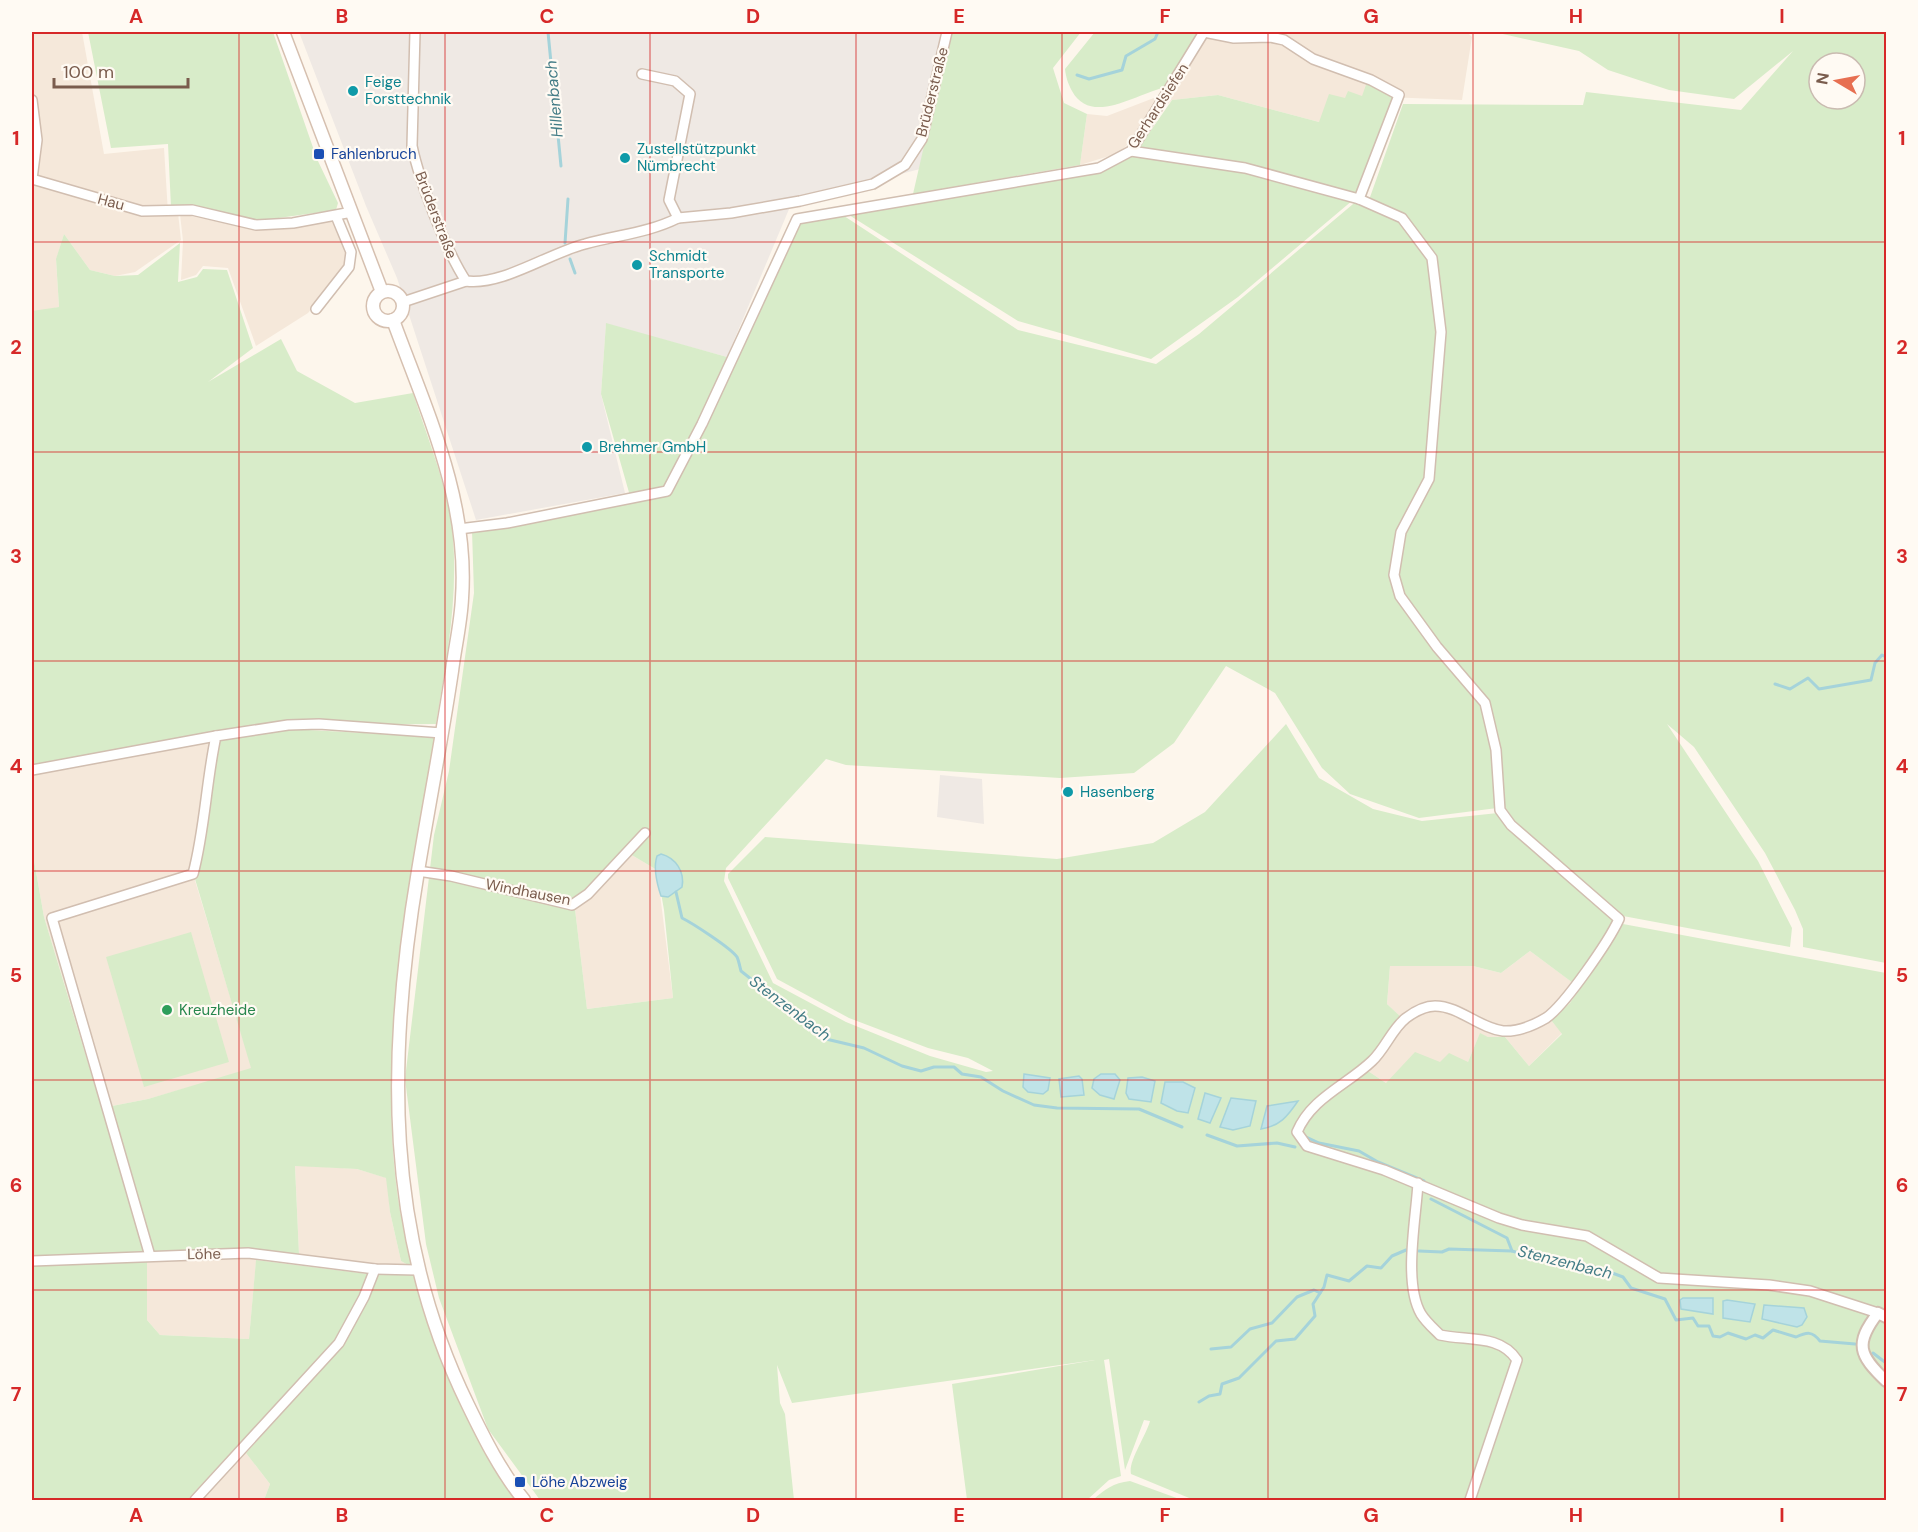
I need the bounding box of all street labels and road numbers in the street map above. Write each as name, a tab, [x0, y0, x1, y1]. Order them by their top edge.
street label: Brüderstraße	[911, 45, 953, 139]
street label: Gerhardsiefen	[1123, 59, 1193, 153]
street label: Brüderstraße	[410, 169, 462, 261]
street label: Hau	[95, 189, 127, 215]
street label: Windhausen	[484, 874, 572, 910]
street label: Löhe	[187, 1244, 221, 1264]

